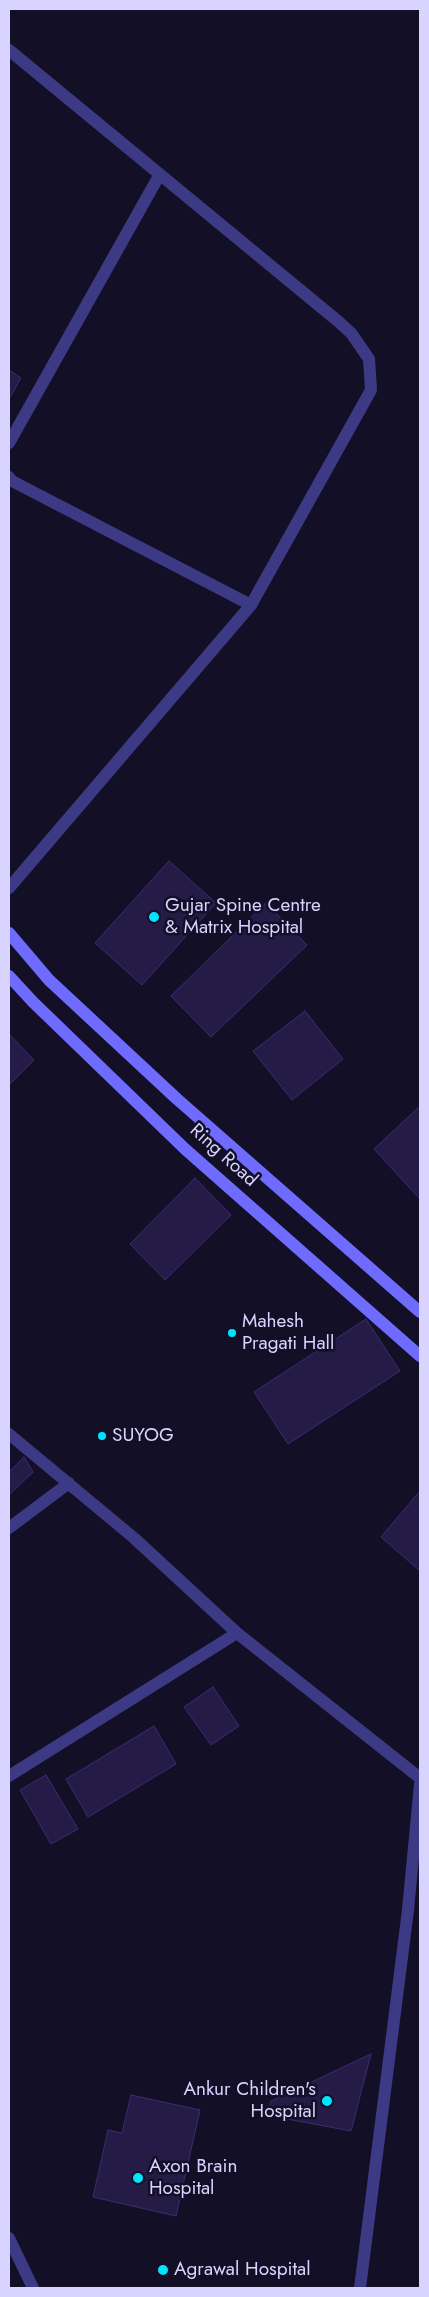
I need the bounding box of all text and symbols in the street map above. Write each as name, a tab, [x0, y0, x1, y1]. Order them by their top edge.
place label: Gujar Spine Centre & Matrix Hospital	[165, 895, 321, 939]
marker: Gujar Spine Centre & Matrix Hospital	[147, 910, 161, 924]
street label: Ring Road	[185, 1120, 261, 1192]
place label: Mahesh Pragati Hall	[242, 1311, 334, 1355]
marker: Mahesh Pragati Hall	[226, 1327, 238, 1339]
place label: SUYOG	[112, 1425, 174, 1447]
marker: SUYOG	[96, 1430, 108, 1442]
place label: Ankur Children's Hospital	[183, 2079, 316, 2123]
marker: Ankur Children's Hospital	[320, 2094, 334, 2108]
place label: Axon Brain Hospital	[149, 2156, 237, 2200]
marker: Axon Brain Hospital	[131, 2171, 145, 2185]
place label: Agrawal Hospital	[174, 2259, 311, 2281]
marker: Agrawal Hospital	[156, 2263, 170, 2277]

